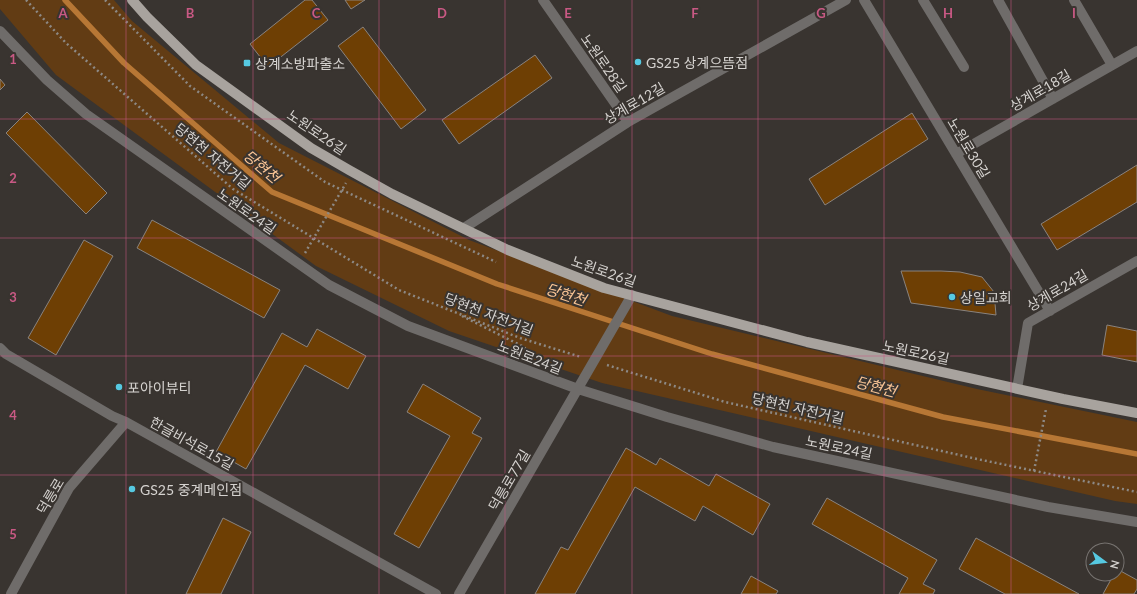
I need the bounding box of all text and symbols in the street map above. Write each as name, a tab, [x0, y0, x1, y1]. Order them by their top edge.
text: A	[57, 5, 68, 21]
text: B	[186, 5, 195, 21]
text: C	[312, 5, 321, 21]
text: D	[437, 5, 447, 21]
text: E	[564, 5, 572, 21]
text: F	[691, 5, 699, 21]
text: G	[816, 5, 826, 21]
text: H	[943, 5, 953, 21]
text: I	[1072, 5, 1076, 21]
street label: 노원로28길	[578, 30, 630, 96]
text: 1	[9, 51, 17, 67]
place label: GS25 상계으뜸점	[646, 54, 748, 71]
place label: 상계소방파출소	[255, 55, 345, 72]
marker: GS25 상계으뜸점	[633, 57, 643, 67]
marker: 상계소방파출소	[242, 58, 252, 68]
street label: 상계로18길	[1006, 66, 1074, 114]
street label: 상계로12길	[600, 79, 668, 127]
street label: 노원로26길	[284, 106, 350, 158]
street label: 노원로30길	[944, 115, 994, 181]
street label: 당현천 자전거길	[172, 119, 254, 193]
water label: 당현천	[240, 146, 285, 188]
text: 2	[9, 170, 17, 186]
street label: 노원로24길	[214, 185, 280, 237]
street label: 노원로26길	[569, 252, 639, 290]
street label: 상계로24길	[1023, 266, 1091, 314]
water label: 당현천	[544, 279, 591, 310]
text: 3	[9, 289, 17, 305]
street label: 당현천 자전거길	[442, 289, 536, 339]
place label: 상일교회	[960, 289, 1012, 306]
marker: 상일교회	[947, 292, 957, 302]
street label: 노원로24길	[495, 337, 565, 377]
street label: 노원로26길	[881, 337, 951, 367]
water label: 당현천	[854, 372, 900, 401]
place label: 포아이뷰티	[127, 379, 191, 396]
marker: 포아이뷰티	[114, 382, 124, 392]
street label: 당현천 자전거길	[750, 389, 846, 427]
text: 4	[9, 407, 17, 423]
street label: 한글비석로15길	[147, 413, 237, 473]
street label: 노원로24길	[804, 432, 874, 462]
street label: 덕릉로77길	[485, 446, 533, 514]
street label: 덕릉로	[33, 475, 67, 517]
place label: GS25 중계메인점	[140, 481, 242, 498]
marker: GS25 중계메인점	[127, 484, 137, 494]
text: 5	[9, 526, 17, 542]
north arrow	[1085, 542, 1125, 582]
text: N	[1108, 559, 1123, 570]

